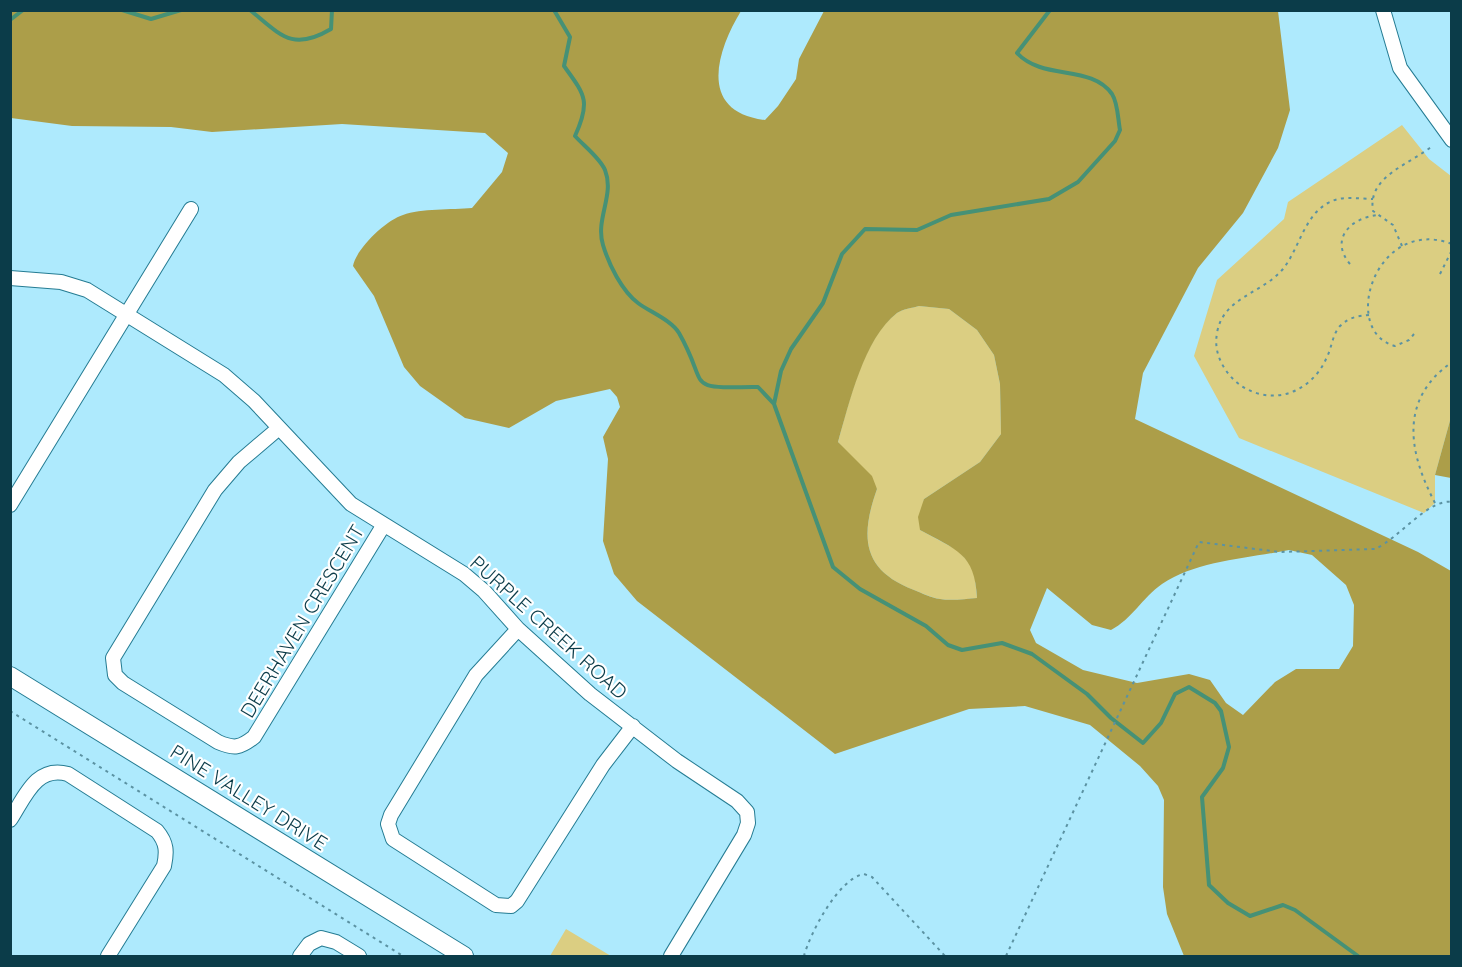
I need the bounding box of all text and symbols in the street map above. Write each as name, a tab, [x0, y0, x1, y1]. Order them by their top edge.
street label: DEERHAVEN CRESCENT	[234, 520, 370, 722]
street label: PURPLE CREEK ROAD	[465, 550, 633, 704]
street label: PINE VALLEY DRIVE	[166, 739, 332, 855]

